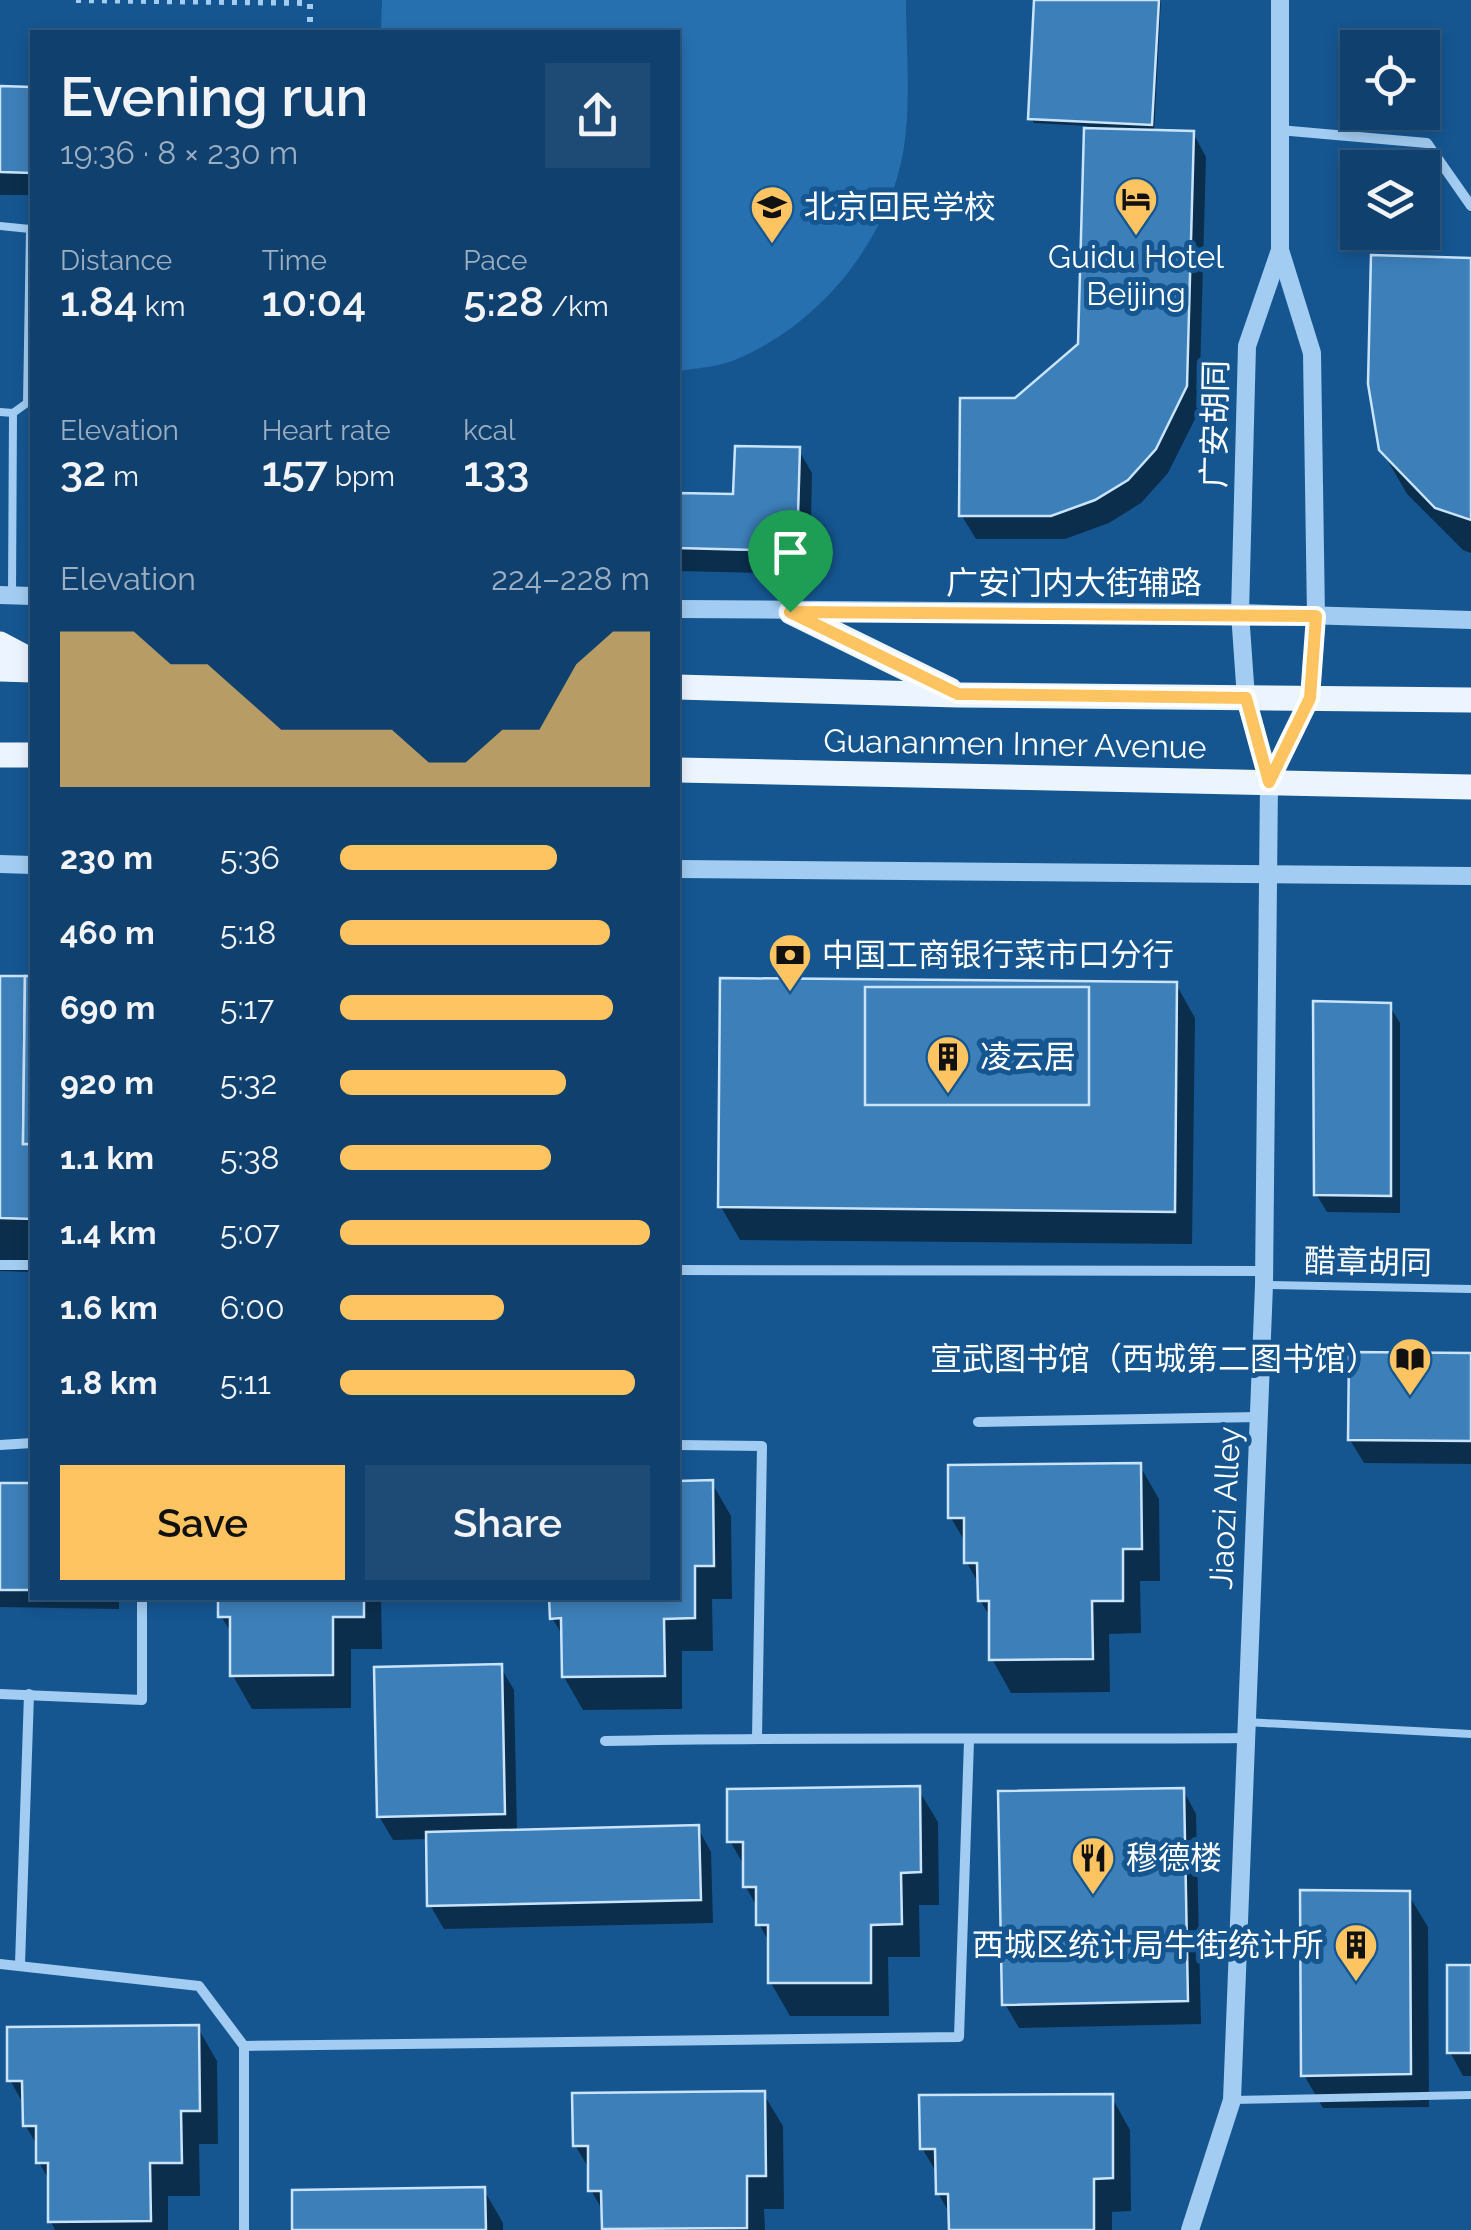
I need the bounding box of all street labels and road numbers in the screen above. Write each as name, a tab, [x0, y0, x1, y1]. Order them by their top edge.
street label: 广安胡同	[1195, 360, 1234, 488]
street label: 广安门内大街辅路	[946, 564, 1202, 601]
street label: Guananmen Inner Avenue	[823, 722, 1207, 765]
street label: 醋章胡同	[1304, 1242, 1432, 1281]
street label: Jiaozi Alley	[1202, 1426, 1247, 1590]

